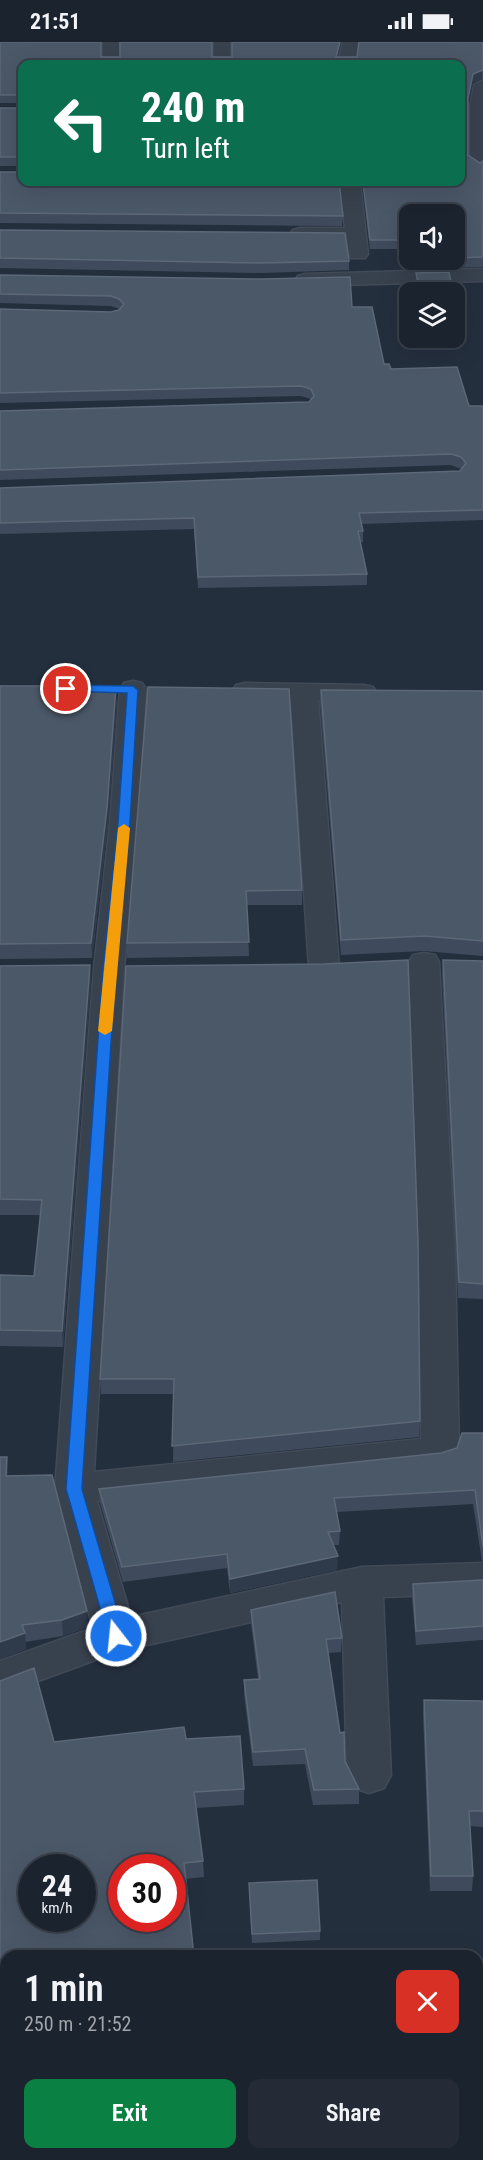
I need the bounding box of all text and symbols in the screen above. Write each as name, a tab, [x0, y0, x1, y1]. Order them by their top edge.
text: 21:51	[30, 9, 81, 34]
text: 240 m	[141, 83, 246, 132]
icon: left	[42, 84, 120, 162]
text: Turn left	[141, 133, 230, 165]
map controls	[399, 204, 465, 348]
button: sound	[399, 204, 465, 270]
button: layers	[399, 282, 465, 348]
pin	[40, 663, 91, 714]
icon: arrive	[49, 672, 82, 705]
position arrow	[84, 1604, 148, 1668]
speed limit sign: 30	[108, 1854, 186, 1932]
text: 24	[42, 1868, 72, 1903]
text: km/h	[42, 1899, 72, 1917]
text: 1 min	[24, 1968, 104, 2010]
button: close	[396, 1970, 459, 2033]
text: 250 m · 21:52	[24, 2012, 131, 2036]
button: Exit	[24, 2079, 236, 2148]
button: Share	[248, 2079, 459, 2148]

